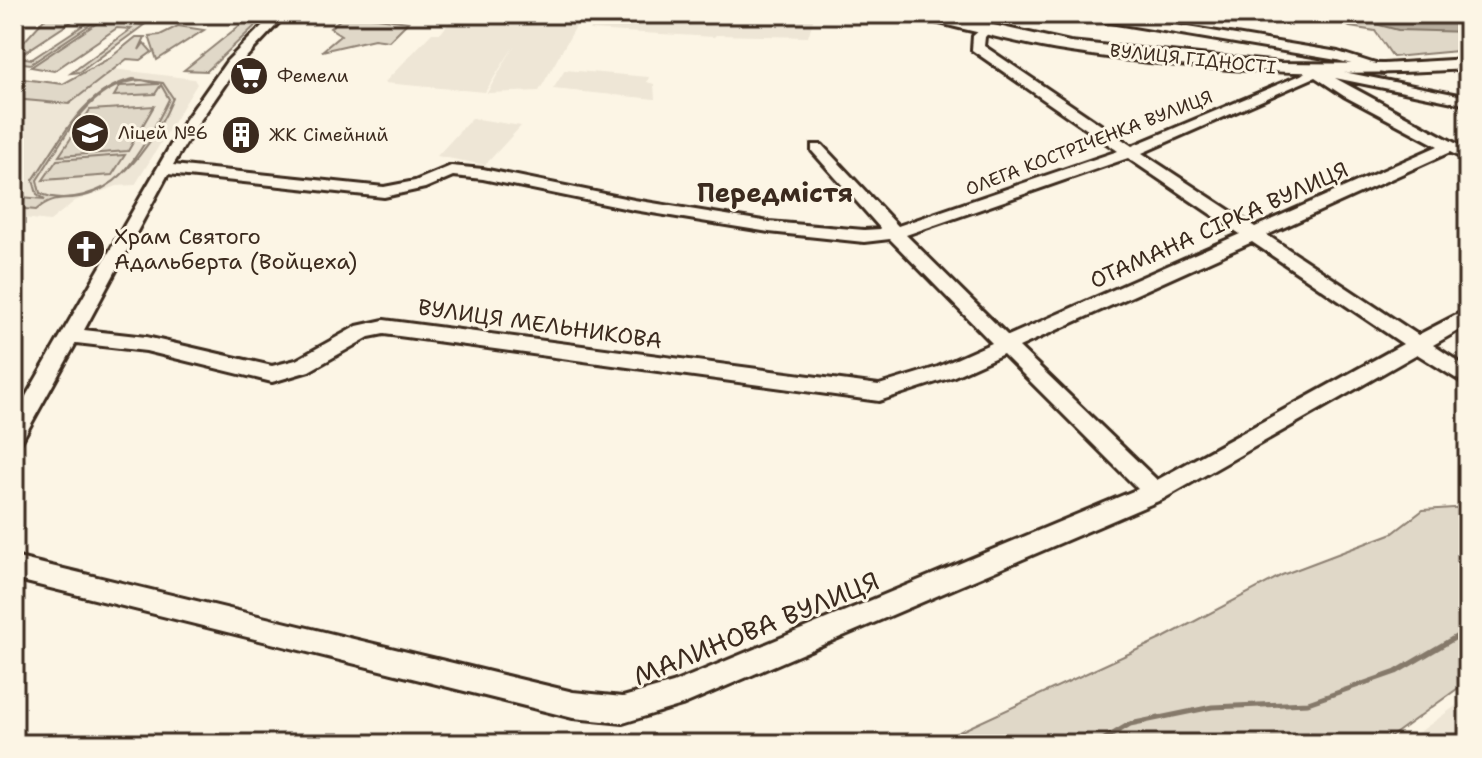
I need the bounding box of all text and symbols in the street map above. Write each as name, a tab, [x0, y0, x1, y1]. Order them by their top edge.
street label: ВУЛИЦЯ ГІДНОСТІ	[1109, 38, 1277, 80]
supermarket icon: Фемели	[228, 55, 270, 97]
place label: Фемели	[277, 64, 349, 88]
street label: ОЛЕГА КОСТРІЧЕНКА ВУЛИЦЯ	[962, 85, 1216, 201]
school or university icon: Ліцей №6	[69, 112, 111, 154]
building icon: ЖК Сімейний	[220, 114, 262, 156]
place label: Ліцей №6	[118, 121, 208, 145]
place label: ЖК Сімейний	[269, 123, 389, 147]
street label: ОТАМАНА СІРКА ВУЛИЦЯ	[1085, 155, 1353, 295]
district label: Передмістя	[697, 175, 853, 210]
place label: Храм Святого Адальберта (Войцеха)	[114, 222, 357, 276]
church icon: Храм Святого Адальберта (Войцеха)	[65, 228, 107, 270]
street label: ВУЛИЦЯ МЕЛЬНИКОВА	[416, 293, 664, 355]
street label: МАЛИНОВА ВУЛИЦЯ	[628, 563, 884, 693]

